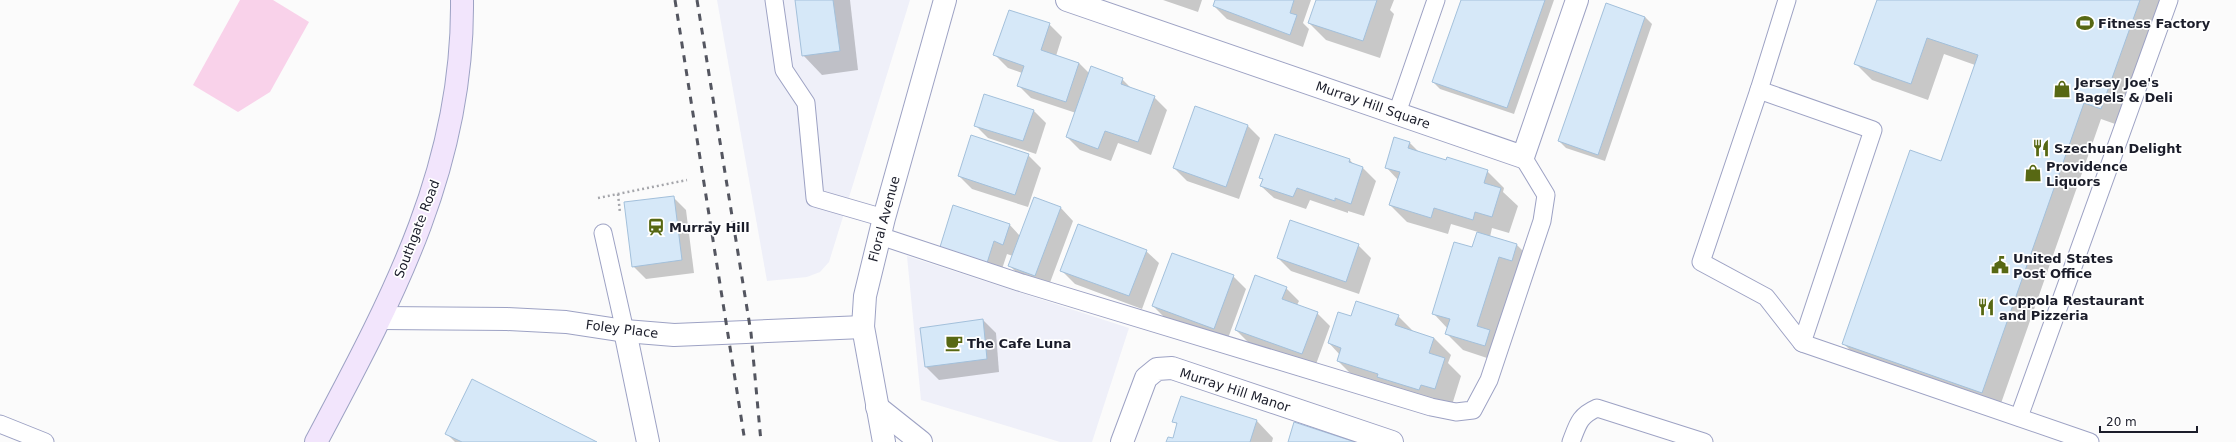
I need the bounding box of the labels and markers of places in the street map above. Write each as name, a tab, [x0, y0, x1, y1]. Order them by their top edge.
sports icon: Fitness Factory	[2075, 13, 2095, 33]
place label: Fitness Factory	[2098, 16, 2211, 31]
place label: Jersey Joe's Bagels & Deli	[2074, 75, 2173, 105]
shop icon: Jersey Joe's Bagels & Deli	[2052, 79, 2072, 99]
restaurant icon: Szechuan Delight	[2031, 138, 2051, 158]
place label: Szechuan Delight	[2054, 141, 2182, 156]
place label: Providence Liquors	[2046, 159, 2128, 189]
shop icon: Providence Liquors	[2023, 163, 2043, 183]
station icon: Murray Hill	[646, 217, 666, 237]
place label: Murray Hill	[669, 220, 750, 235]
place label: United States Post Office	[2013, 251, 2114, 281]
public building icon: United States Post Office	[1990, 255, 2010, 275]
place label: Coppola Restaurant and Pizzeria	[1999, 293, 2144, 323]
restaurant icon: Coppola Restaurant and Pizzeria	[1976, 297, 1996, 317]
cafe icon: The Cafe Luna	[944, 333, 964, 353]
place label: The Cafe Luna	[967, 336, 1071, 351]

